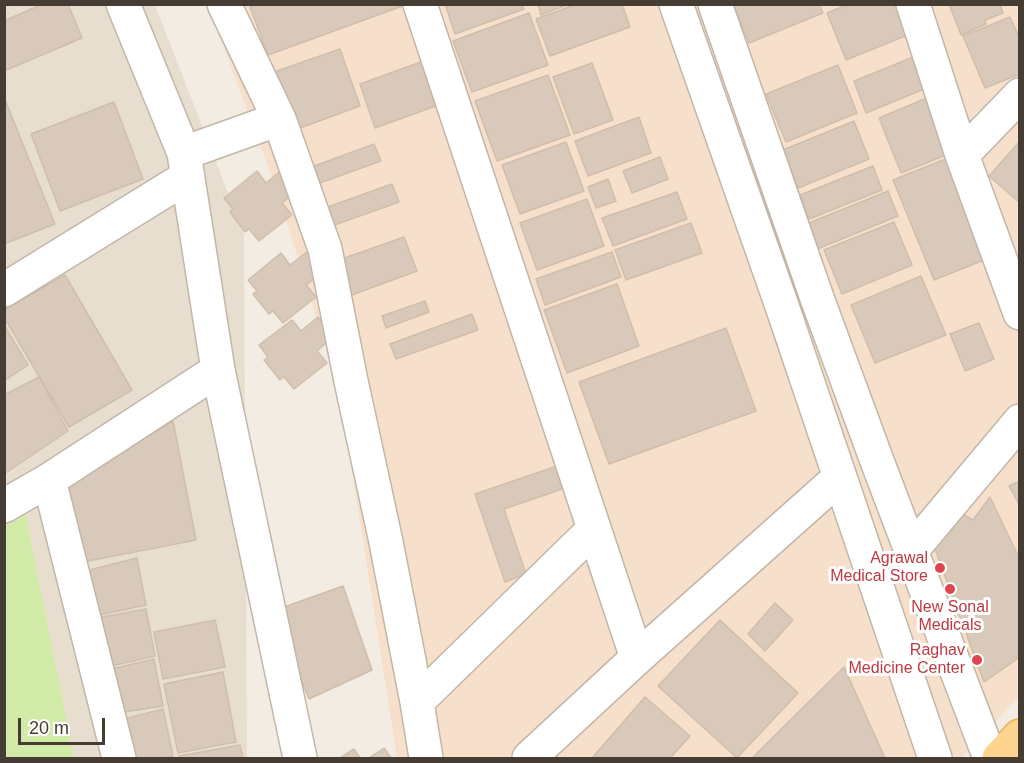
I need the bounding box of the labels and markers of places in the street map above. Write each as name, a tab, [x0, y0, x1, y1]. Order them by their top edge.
place label: Agrawal Medical Store	[830, 549, 928, 587]
marker: Agrawal Medical Store	[933, 561, 947, 575]
marker: New Sonal Medicals	[943, 582, 957, 596]
place label: New Sonal Medicals	[911, 598, 989, 636]
place label: Raghav Medicine Center	[849, 641, 965, 679]
marker: Raghav Medicine Center	[970, 653, 984, 667]

